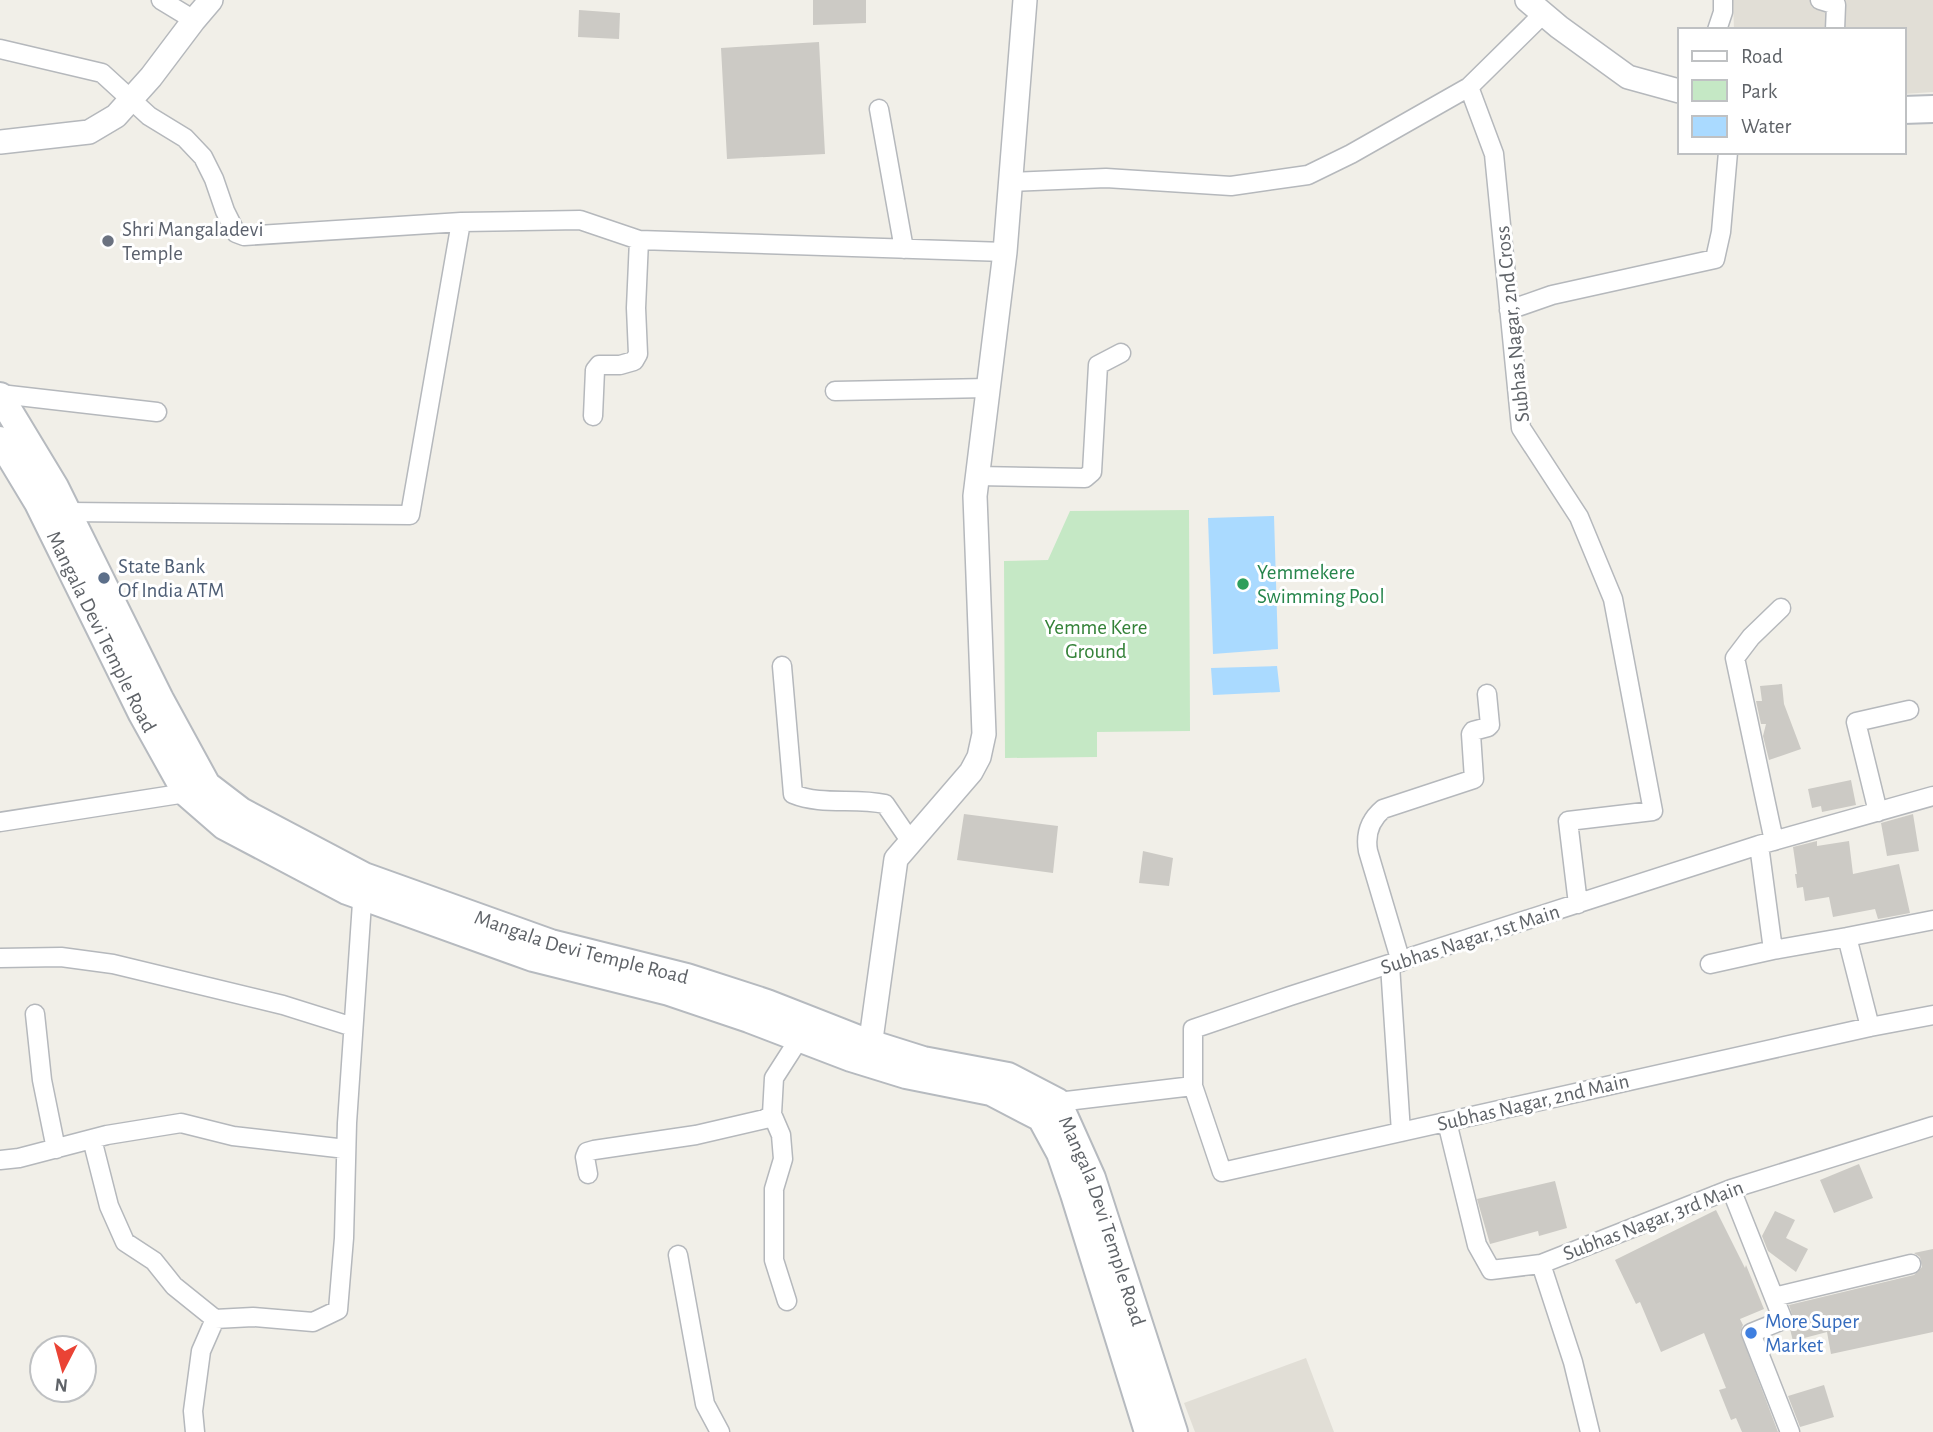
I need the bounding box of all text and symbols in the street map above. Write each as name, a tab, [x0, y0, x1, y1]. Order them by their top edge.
legend	[1678, 28, 1905, 154]
text: Road	[1741, 46, 1783, 67]
text: Park	[1741, 81, 1778, 102]
text: Water	[1741, 116, 1791, 137]
place label: Shri Mangaladevi Temple	[122, 219, 263, 264]
street label: Subhas Nagar, 2nd Cross	[1492, 225, 1533, 423]
marker: Shri Mangaladevi Temple	[100, 233, 116, 249]
street label: Mangala Devi Temple Road	[43, 528, 160, 736]
place label: State Bank Of India ATM	[118, 556, 224, 601]
place label: Yemmekere Swimming Pool	[1257, 562, 1385, 607]
marker: State Bank Of India ATM	[96, 570, 112, 586]
marker: Yemmekere Swimming Pool	[1235, 576, 1251, 592]
park label: Yemme Kere Ground	[1044, 617, 1148, 662]
street label: Subhas Nagar, 1st Main	[1378, 901, 1562, 978]
street label: Mangala Devi Temple Road	[472, 906, 691, 988]
street label: Subhas Nagar, 2nd Main	[1435, 1070, 1631, 1135]
street label: Mangala Devi Temple Road	[1055, 1113, 1149, 1329]
street label: Subhas Nagar, 3rd Main	[1560, 1176, 1746, 1265]
place label: More Super Market	[1765, 1311, 1859, 1356]
marker: More Super Market	[1743, 1325, 1759, 1341]
north arrow	[28, 1334, 98, 1404]
text: N	[54, 1374, 69, 1395]

